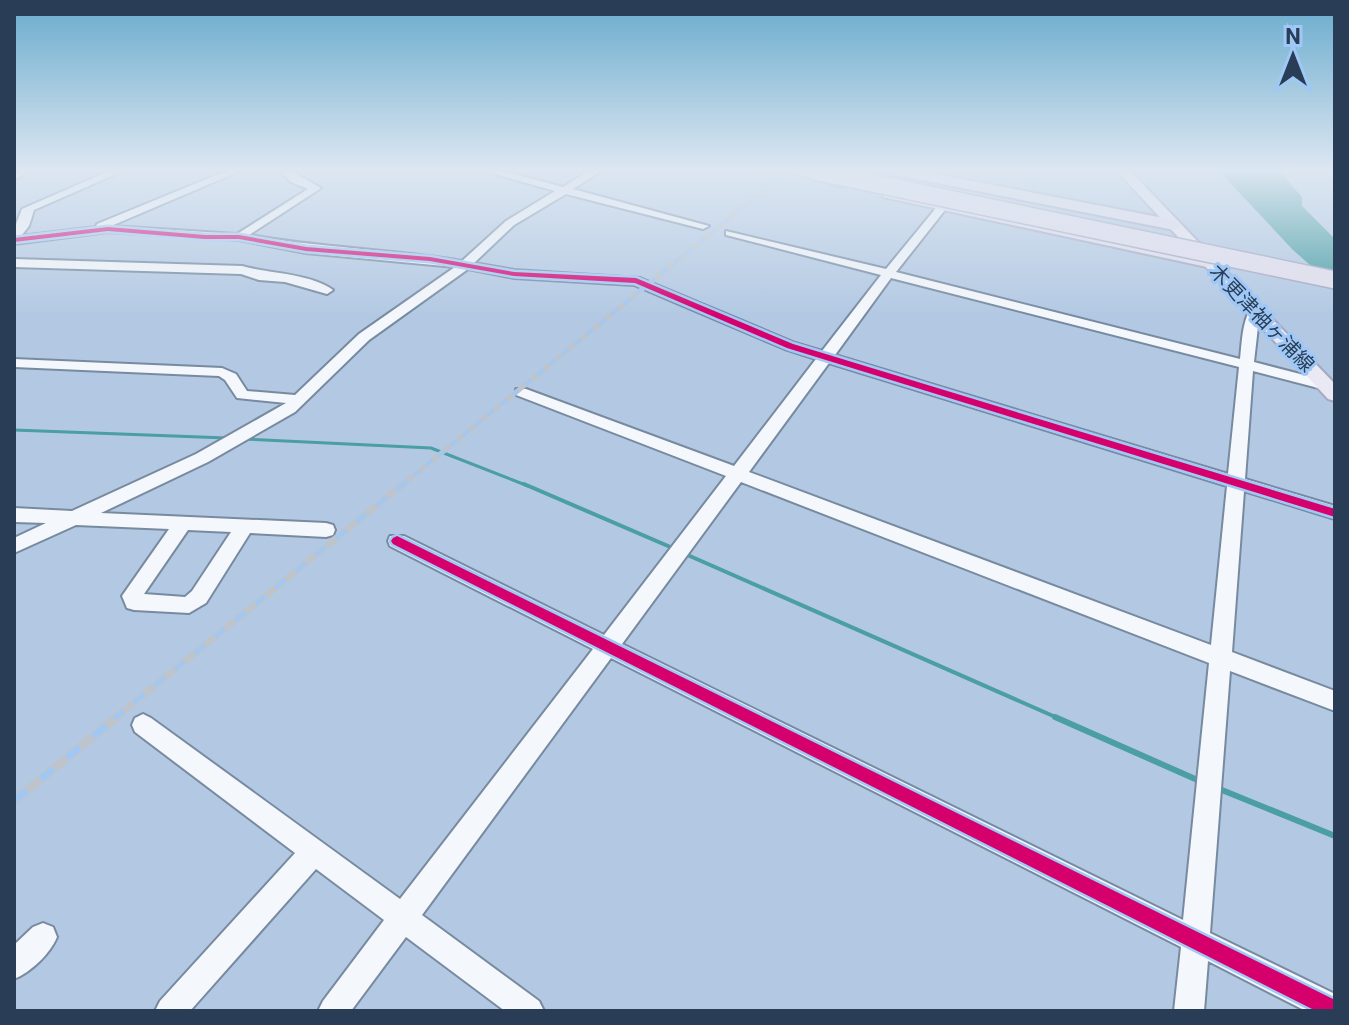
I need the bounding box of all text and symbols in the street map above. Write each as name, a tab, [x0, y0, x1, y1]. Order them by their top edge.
north arrow	[1253, 16, 1333, 96]
text: N	[1285, 24, 1301, 49]
street label: 木更津袖ヶ浦線	[1205, 259, 1319, 377]

